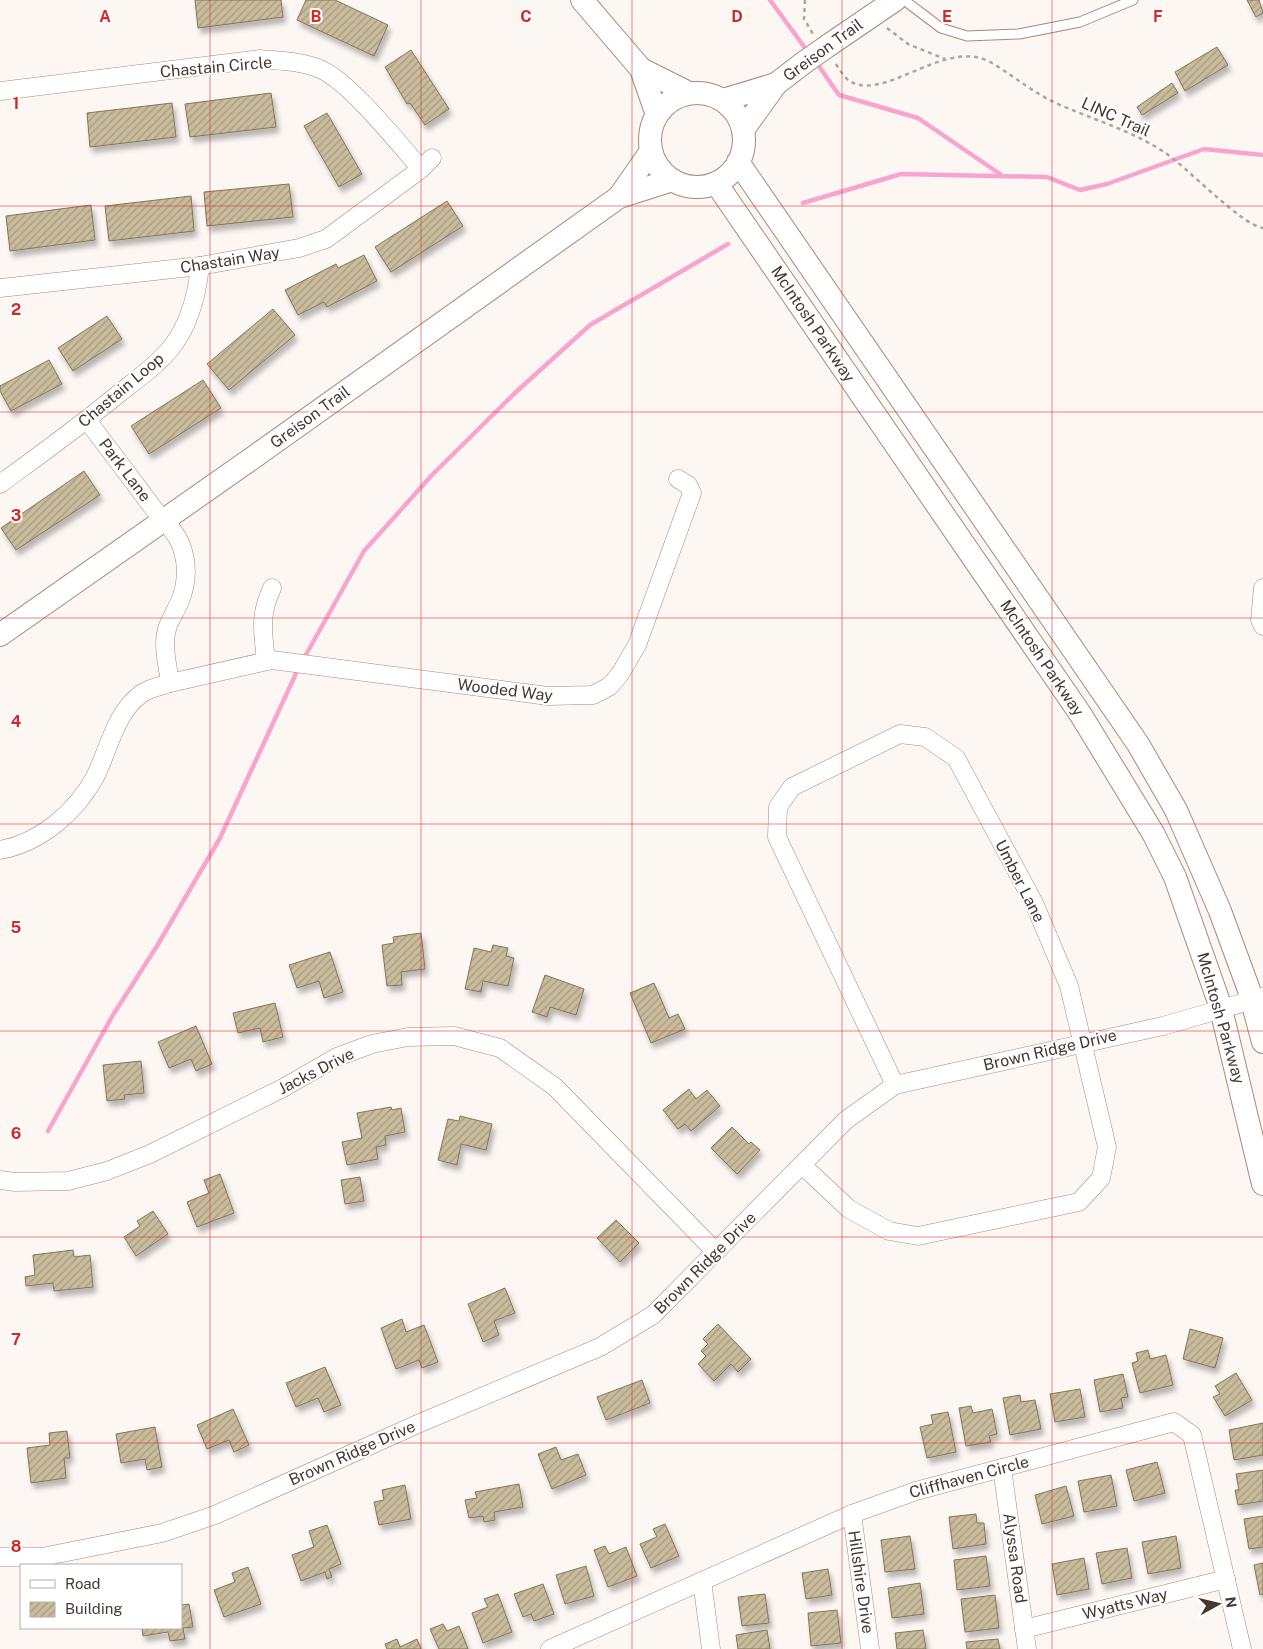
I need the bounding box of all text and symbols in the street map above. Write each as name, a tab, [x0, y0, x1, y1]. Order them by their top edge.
text: A	[99, 7, 111, 26]
text: B	[311, 7, 322, 26]
text: C	[520, 7, 532, 26]
text: D	[731, 7, 743, 26]
text: E	[942, 7, 952, 26]
text: F	[1153, 7, 1163, 26]
street label: Greison Trail	[779, 15, 867, 85]
street label: Chastain Circle	[159, 53, 273, 81]
street label: LINC Trail	[1079, 93, 1154, 141]
text: 1	[13, 94, 19, 113]
street label: Chastain Way	[179, 243, 282, 277]
street label: McIntosh Parkway	[767, 262, 859, 386]
text: 2	[11, 300, 21, 319]
street label: Chastain Loop	[74, 349, 168, 431]
street label: Greison Trail	[266, 382, 354, 452]
street label: Park Lane	[95, 435, 155, 505]
text: 3	[11, 506, 21, 525]
street label: McIntosh Parkway	[996, 596, 1088, 720]
street label: Wooded Way	[456, 675, 554, 705]
text: 4	[11, 712, 22, 731]
street label: Umber Lane	[991, 837, 1049, 925]
text: 5	[11, 918, 22, 937]
street label: McIntosh Parkway	[1193, 950, 1249, 1086]
street label: Brown Ridge Drive	[981, 1025, 1119, 1075]
street label: Jacks Drive	[275, 1044, 357, 1098]
text: 6	[11, 1124, 21, 1143]
street label: Brown Ridge Drive	[650, 1208, 760, 1318]
text: 7	[11, 1330, 21, 1349]
street label: Brown Ridge Drive	[286, 1417, 418, 1489]
street label: Cliffhaven Circle	[907, 1452, 1031, 1502]
street label: Alyssa Road	[999, 1512, 1031, 1604]
street label: Hillshire Drive	[844, 1529, 878, 1635]
text: 8	[11, 1537, 22, 1556]
legend	[20, 1564, 182, 1629]
text: Road	[65, 1575, 101, 1592]
north arrow	[1193, 1579, 1243, 1629]
street label: Wyatts Way	[1080, 1584, 1170, 1624]
text: N	[1222, 1596, 1240, 1609]
text: Building	[65, 1600, 123, 1617]

